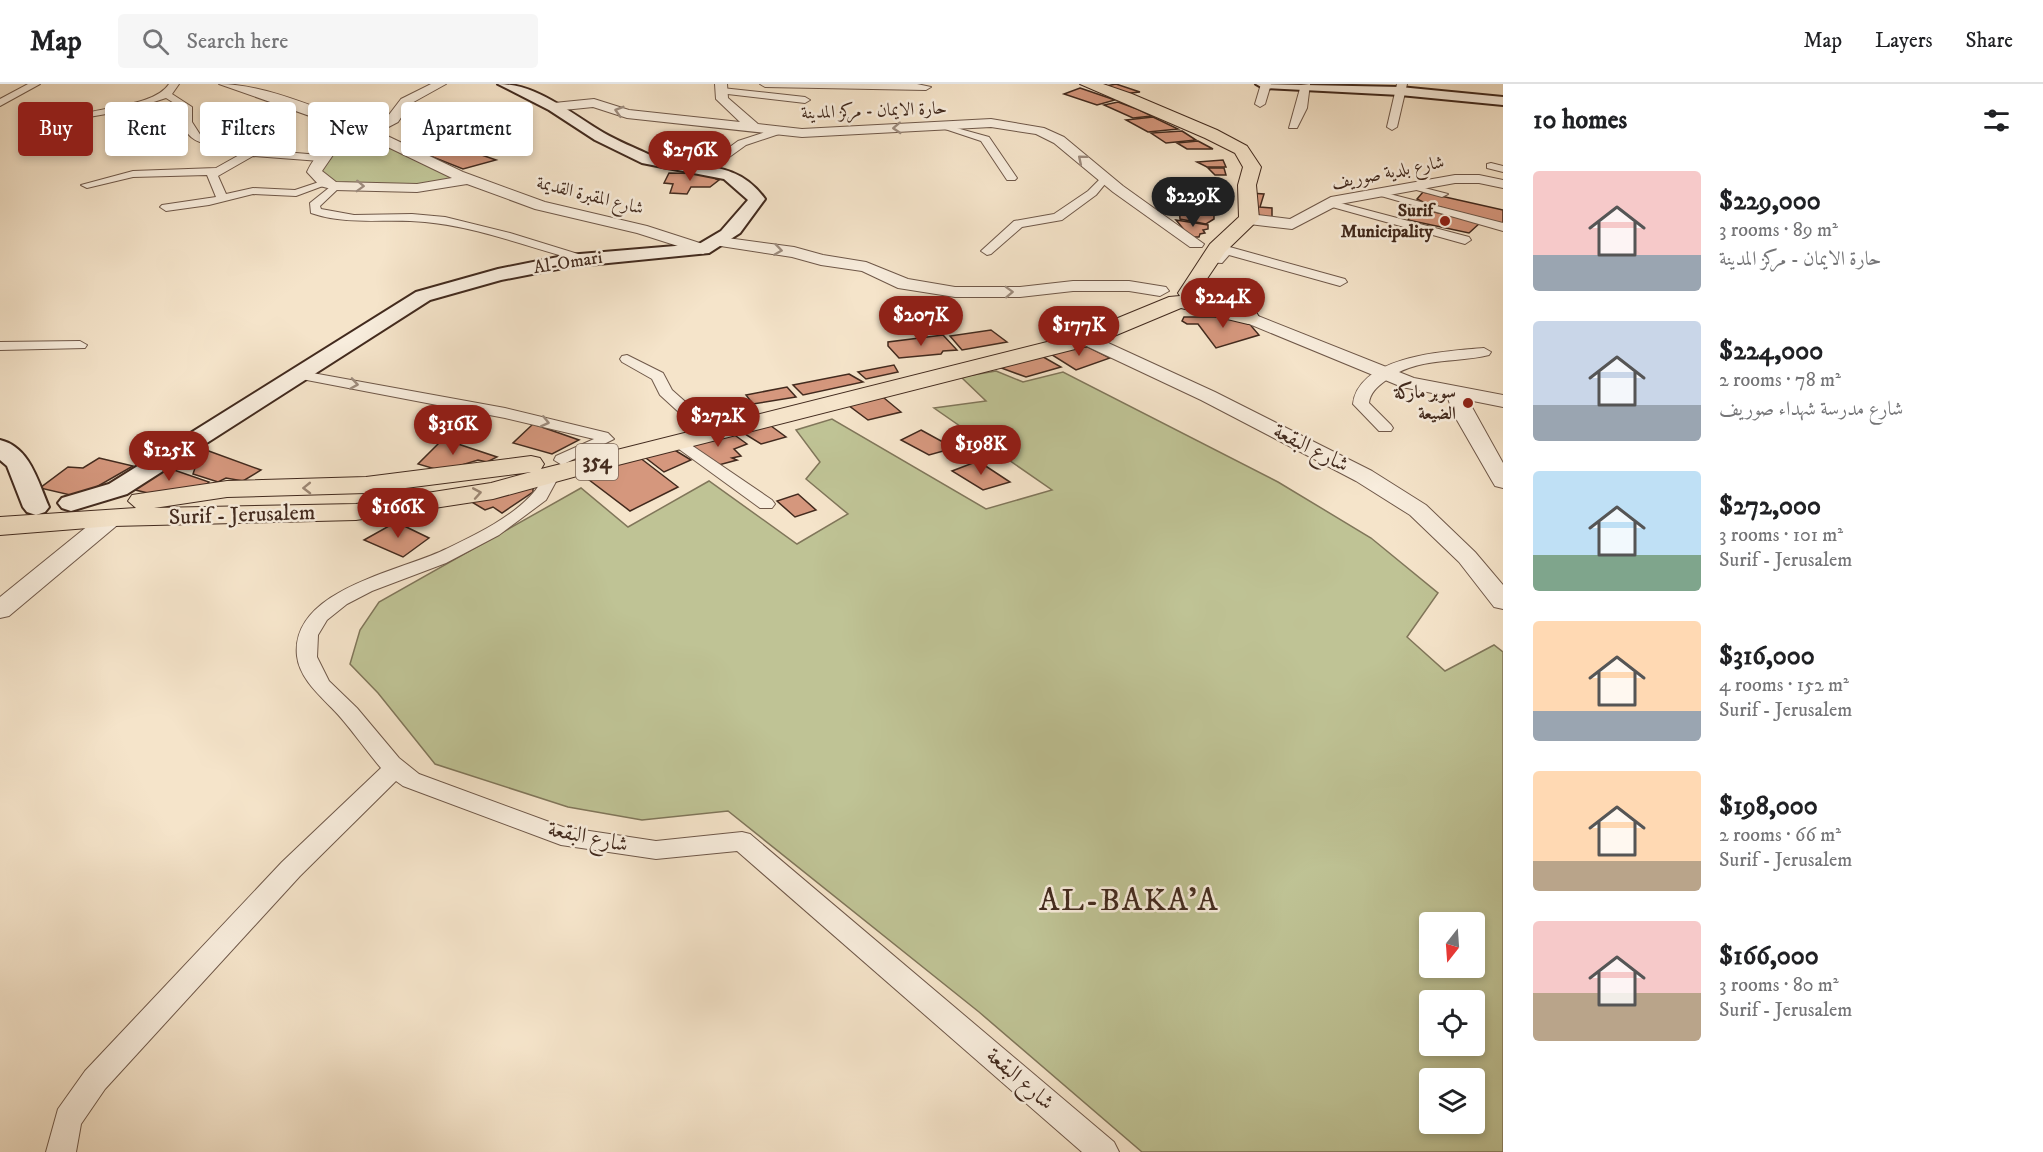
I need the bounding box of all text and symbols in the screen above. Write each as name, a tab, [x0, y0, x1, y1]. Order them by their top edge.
search box	[118, 14, 538, 68]
text: Map	[30, 24, 82, 59]
icon: search	[139, 25, 172, 58]
text: Search here	[187, 28, 288, 55]
text: Map	[1803, 28, 1842, 54]
text: Layers	[1875, 28, 1933, 54]
text: Share	[1966, 28, 2013, 54]
street label: حارة الايمان - مركز المدينة	[801, 97, 947, 126]
chip: Buy	[18, 102, 93, 156]
chip: Rent	[105, 102, 188, 156]
chip: Filters	[200, 102, 296, 156]
chip: New	[308, 102, 389, 156]
chip: Apartment	[401, 102, 533, 156]
text: 10 homes	[1533, 104, 1627, 137]
icon: filters	[1980, 104, 2013, 137]
one-way arrow	[614, 106, 625, 118]
one-way arrow	[892, 122, 901, 135]
pin: $276K	[648, 131, 732, 182]
text: $276K	[662, 138, 718, 163]
street label: شارع بلدية صوريف	[1330, 151, 1447, 198]
one-way arrow	[1078, 156, 1089, 167]
street label: شارع المقبرة القديمة	[533, 172, 646, 223]
pin: $229K	[1151, 177, 1235, 228]
one-way arrow	[355, 180, 364, 193]
text: $229K	[1166, 184, 1220, 209]
text: $229,000	[1719, 185, 1821, 218]
icon: home	[1581, 195, 1653, 267]
place label: Surif Municipality	[1341, 200, 1436, 243]
marker: Surif Municipality	[1438, 214, 1452, 228]
text: 3 rooms · 89 m²	[1719, 218, 1838, 243]
one-way arrow	[773, 243, 783, 255]
street label: Al-Omari	[532, 247, 604, 279]
text: حارة الايمان - مركز المدينة	[1719, 247, 1881, 272]
pin: $224K	[1181, 278, 1265, 329]
text: $224K	[1195, 285, 1251, 310]
one-way arrow	[1004, 286, 1013, 299]
pin: $207K	[879, 296, 963, 347]
text: $207K	[893, 303, 949, 328]
pin: $177K	[1037, 306, 1121, 357]
text: $177K	[1052, 313, 1106, 338]
text: $224,000	[1719, 335, 1823, 368]
icon: home	[1581, 345, 1653, 417]
text: 2 rooms · 78 m²	[1719, 368, 1841, 393]
one-way arrow	[349, 377, 359, 389]
place label: سوبر ماركة الضيعة	[1393, 381, 1456, 425]
marker: سوبر ماركة الضيعة	[1461, 396, 1475, 410]
pin: $272K	[676, 397, 760, 448]
text: شارع مدرسة شهداء صوريف	[1719, 397, 1903, 422]
text: $272K	[691, 404, 745, 429]
pin: $316K	[411, 405, 495, 456]
text: $316K	[428, 412, 478, 437]
one-way arrow	[540, 415, 550, 428]
street label: شارع البقعة	[1267, 417, 1353, 482]
pin: $198K	[939, 425, 1023, 476]
pin: $125K	[127, 431, 211, 482]
text: $198K	[955, 432, 1007, 457]
text: $125K	[143, 438, 195, 463]
road number: 354	[576, 444, 618, 480]
one-way arrow	[302, 481, 311, 494]
pin: $166K	[356, 488, 440, 539]
one-way arrow	[472, 488, 481, 500]
text: $272,000	[1719, 490, 1821, 523]
text: $166K	[371, 495, 425, 520]
icon: home	[1581, 495, 1653, 567]
street label: Surif - Jerusalem	[168, 499, 316, 531]
text: 3 rooms · 101 m²	[1719, 523, 1843, 548]
text: Surif - Jerusalem	[1719, 548, 1852, 573]
text: $316,000	[1719, 640, 1815, 673]
icon: home	[1581, 645, 1653, 717]
text: 4 rooms · 152 m²	[1719, 673, 1849, 698]
text: Surif - Jerusalem	[1719, 698, 1852, 723]
text: $198,000	[1719, 790, 1818, 823]
icon: home	[1581, 795, 1653, 867]
street label: شارع البقعة	[544, 815, 631, 863]
text: 2 rooms · 66 m²	[1719, 823, 1841, 848]
text: Surif - Jerusalem	[1719, 848, 1852, 873]
district label: AL-BAKA'A	[1039, 881, 1219, 921]
north arrow	[1419, 912, 1485, 978]
map controls	[1419, 912, 1485, 1134]
text: $166,000	[1719, 940, 1819, 973]
icon: home	[1581, 945, 1653, 1017]
text: 3 rooms · 80 m²	[1719, 973, 1839, 998]
button: locate	[1419, 990, 1485, 1056]
text: Surif - Jerusalem	[1719, 998, 1852, 1023]
street label: شارع البقعة	[978, 1042, 1060, 1119]
button: layers	[1419, 1068, 1485, 1134]

